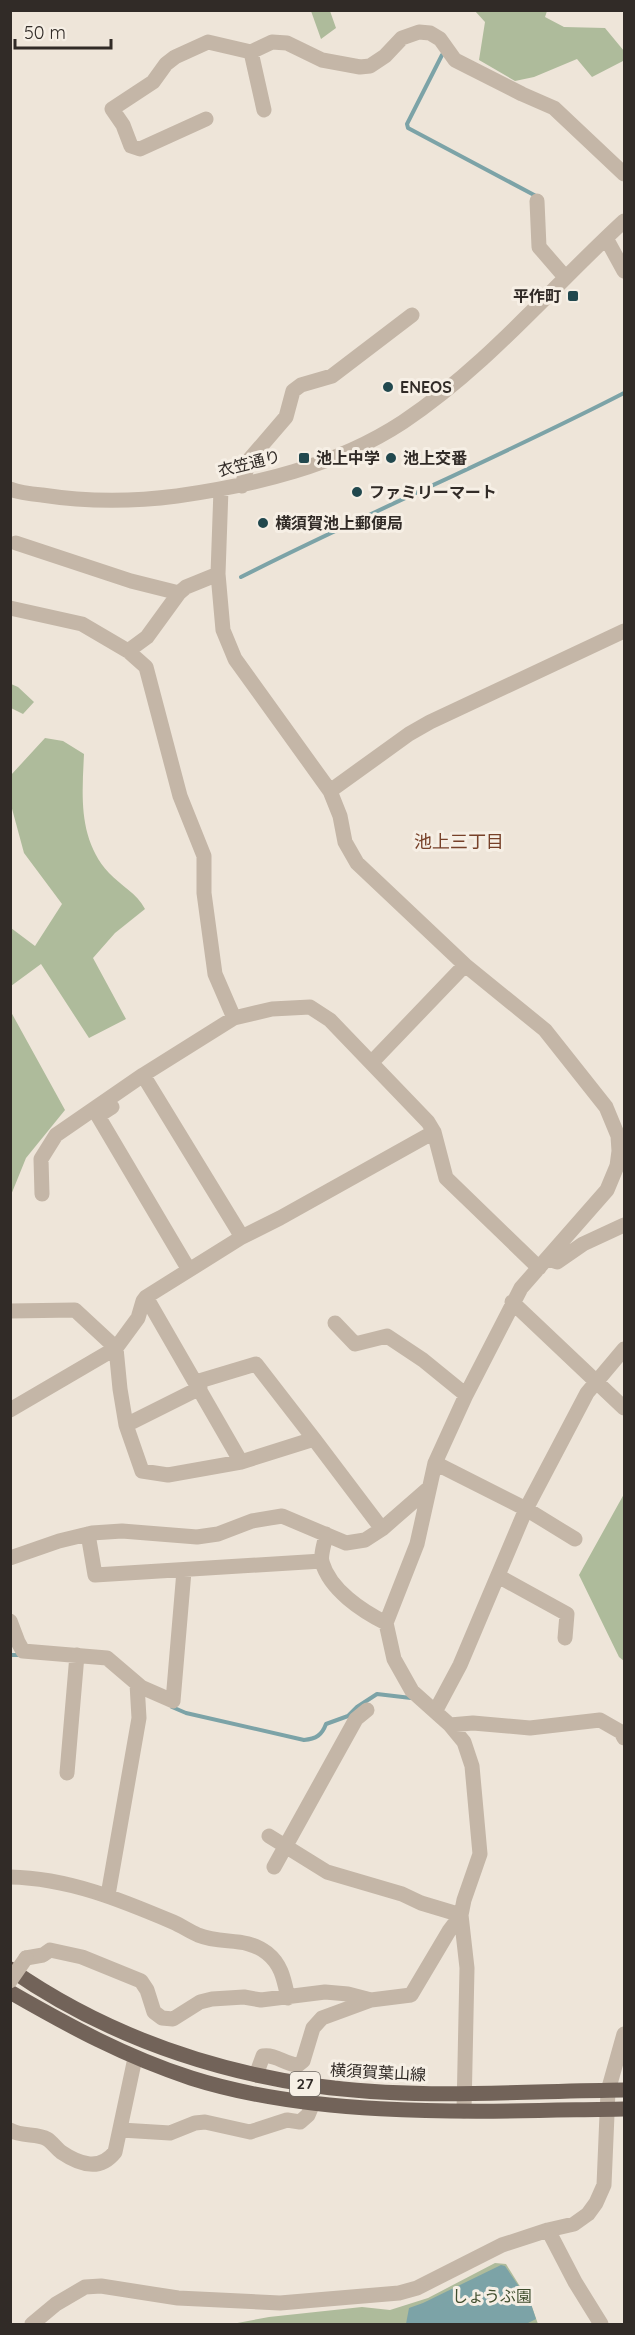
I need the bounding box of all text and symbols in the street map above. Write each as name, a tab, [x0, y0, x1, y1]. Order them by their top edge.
scale bar	[15, 12, 111, 50]
text: 50 m	[24, 21, 66, 44]
place label: 平作町	[513, 286, 561, 306]
marker: 平作町	[566, 289, 580, 303]
place label: ENEOS	[400, 377, 452, 397]
marker: ENEOS	[381, 380, 395, 394]
street label: 衣笠通り	[216, 446, 282, 480]
place label: 池上中学	[316, 448, 380, 468]
place label: 池上交番	[403, 448, 467, 468]
marker: 池上中学	[297, 451, 311, 465]
marker: 池上交番	[384, 451, 398, 465]
place label: ファミリーマート	[369, 482, 497, 502]
marker: ファミリーマート	[350, 485, 364, 499]
place label: 横須賀池上郵便局	[275, 513, 403, 533]
marker: 横須賀池上郵便局	[256, 516, 270, 530]
district label: 池上三丁目	[414, 830, 504, 853]
street label: 横須賀葉山線	[330, 2060, 426, 2084]
road number: 27	[290, 2072, 320, 2096]
park label: しょうぶ園	[452, 2286, 532, 2306]

